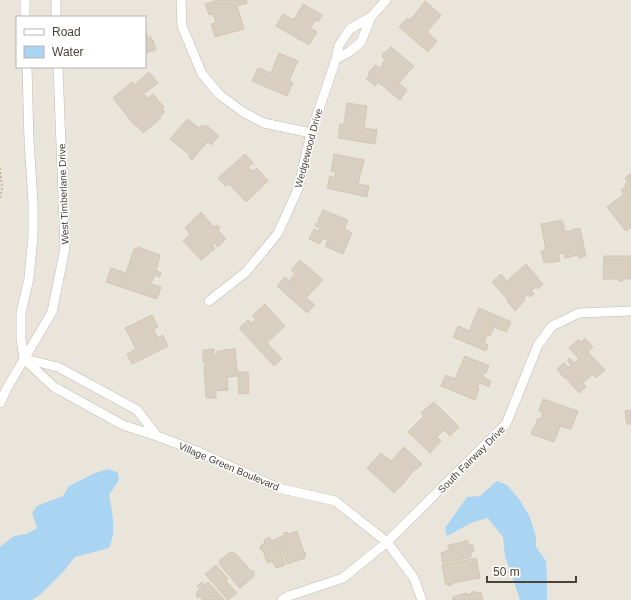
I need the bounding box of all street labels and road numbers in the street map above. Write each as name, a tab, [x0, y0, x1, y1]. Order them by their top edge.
street label: Wedgewood Drive	[293, 107, 324, 189]
street label: West Timberlane Drive	[56, 143, 71, 245]
street label: South Fairway Drive	[436, 423, 507, 495]
street label: Village Green Boulevard	[177, 440, 281, 493]

